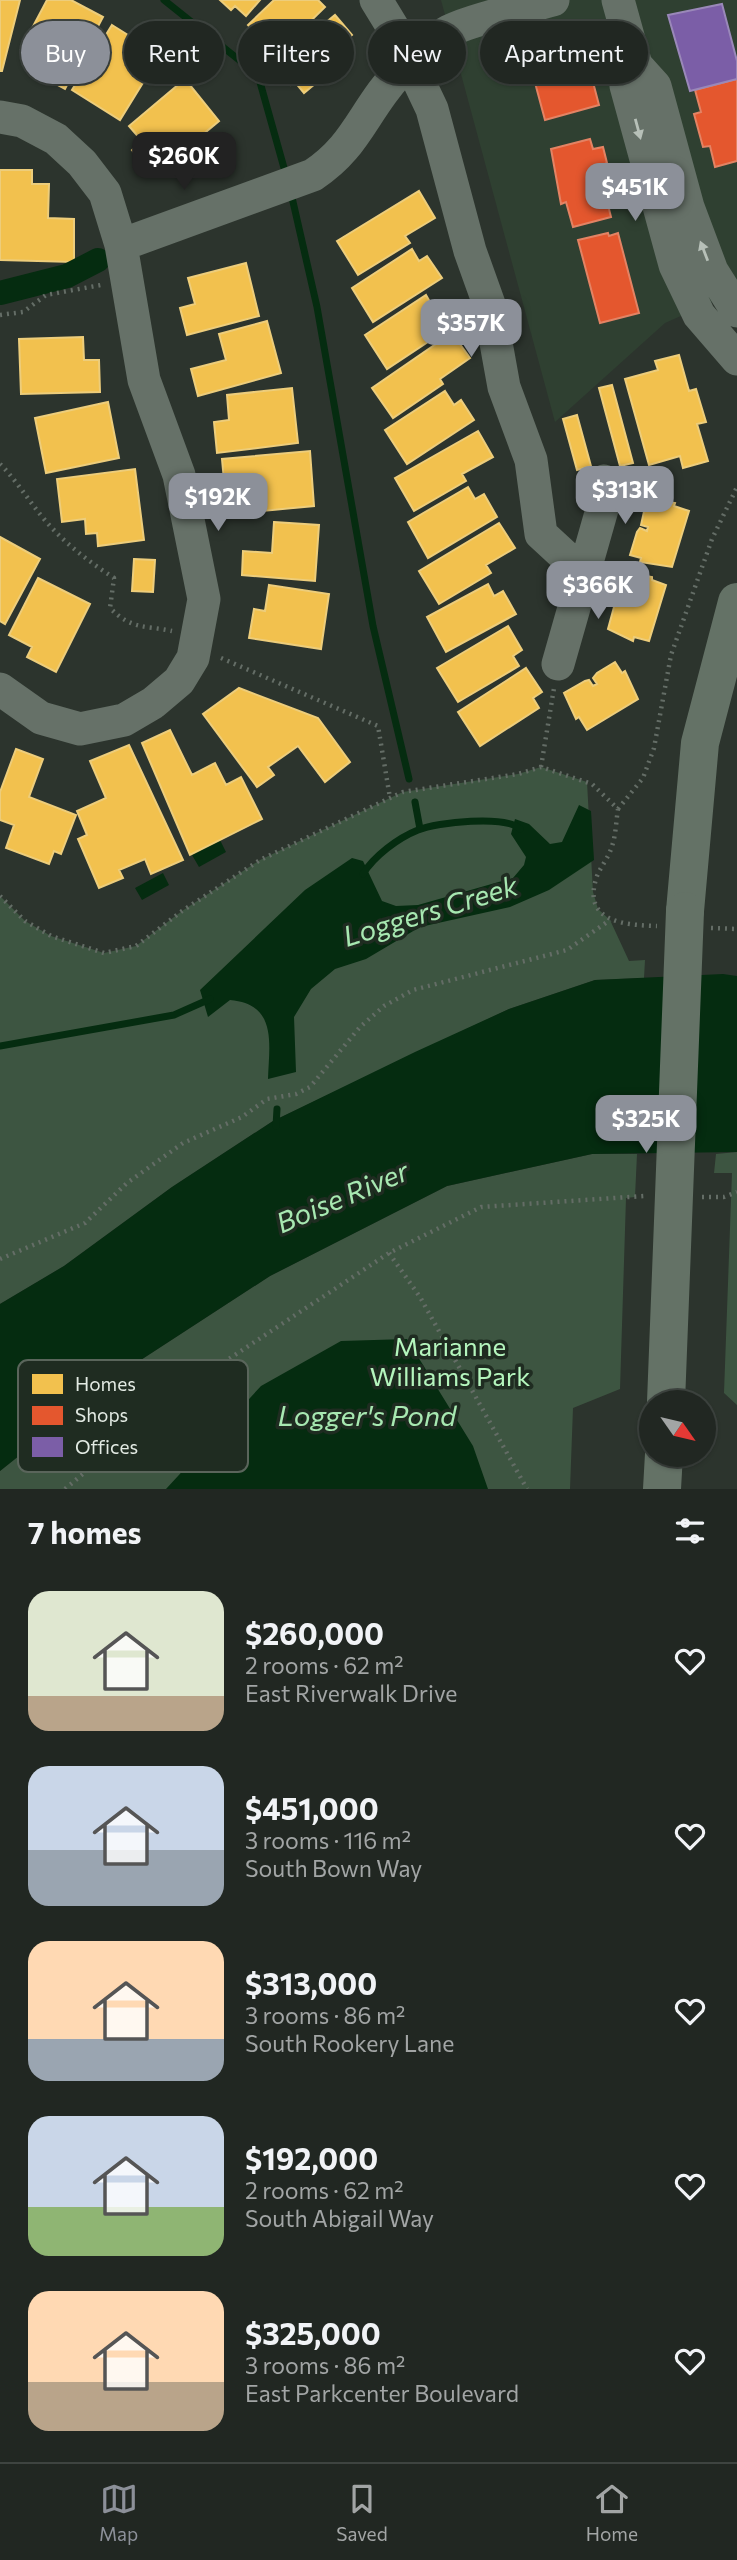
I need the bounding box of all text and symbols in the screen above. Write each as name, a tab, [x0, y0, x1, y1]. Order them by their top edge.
chip: Buy	[21, 21, 110, 84]
chip: Rent	[124, 21, 224, 84]
chip: Filters	[238, 21, 354, 84]
chip: New	[368, 21, 466, 84]
chip: Apartment	[480, 21, 648, 84]
one-way arrow	[633, 118, 644, 140]
pin: $260K	[135, 132, 233, 192]
text: $260K	[148, 141, 220, 169]
pin: $451K	[586, 164, 684, 223]
text: $451K	[601, 172, 669, 200]
one-way arrow	[699, 241, 710, 262]
pin: $357K	[422, 300, 520, 359]
text: $357K	[437, 308, 505, 336]
pin: $313K	[576, 466, 674, 526]
pin: $192K	[169, 474, 267, 533]
text: $313K	[592, 475, 658, 503]
text: $192K	[185, 482, 251, 510]
pin: $366K	[549, 562, 647, 621]
text: $366K	[562, 570, 634, 598]
water label: Loggers Creek	[338, 867, 522, 953]
pin: $325K	[597, 1096, 695, 1155]
text: $325K	[611, 1104, 681, 1132]
water label: Boise River	[271, 1153, 414, 1239]
park label: Marianne Williams Park	[370, 1330, 530, 1391]
legend	[18, 1360, 248, 1472]
text: Homes	[75, 1372, 136, 1395]
north arrow	[639, 1390, 716, 1466]
map controls	[639, 1390, 716, 1467]
water label: Logger's Pond	[278, 1398, 458, 1432]
text: Shops	[75, 1403, 128, 1426]
text: Offices	[75, 1435, 138, 1458]
icon: filters	[671, 1512, 709, 1550]
text: 7 homes	[28, 1513, 141, 1550]
text: $260,000	[245, 1614, 384, 1651]
icon: home	[84, 1619, 168, 1703]
icon: heart	[671, 1642, 709, 1680]
text: 2 rooms · 62 m²	[245, 1651, 404, 1679]
text: East Riverwalk Drive	[245, 1679, 457, 1707]
text: $451,000	[245, 1789, 379, 1826]
icon: home	[84, 1794, 168, 1878]
icon: heart	[671, 1817, 709, 1855]
text: 3 rooms · 116 m²	[245, 1826, 411, 1854]
text: South Bown Way	[245, 1854, 422, 1882]
text: $313,000	[245, 1964, 377, 2001]
icon: home	[84, 1969, 168, 2053]
icon: heart	[671, 1992, 709, 2030]
text: 3 rooms · 86 m²	[245, 2001, 405, 2029]
text: South Rookery Lane	[245, 2029, 454, 2057]
text: $192,000	[245, 2139, 378, 2176]
icon: home	[84, 2144, 168, 2228]
icon: heart	[671, 2167, 709, 2205]
text: 2 rooms · 62 m²	[245, 2176, 404, 2204]
text: South Abigail Way	[245, 2204, 434, 2232]
text: $325,000	[245, 2314, 381, 2351]
icon: home	[84, 2319, 168, 2403]
icon: heart	[671, 2342, 709, 2380]
text: 3 rooms · 86 m²	[245, 2351, 405, 2379]
text: East Parkcenter Boulevard	[245, 2379, 519, 2407]
tab: Map	[99, 2480, 138, 2545]
tab: Saved	[336, 2480, 388, 2545]
tab: Home	[586, 2480, 638, 2545]

